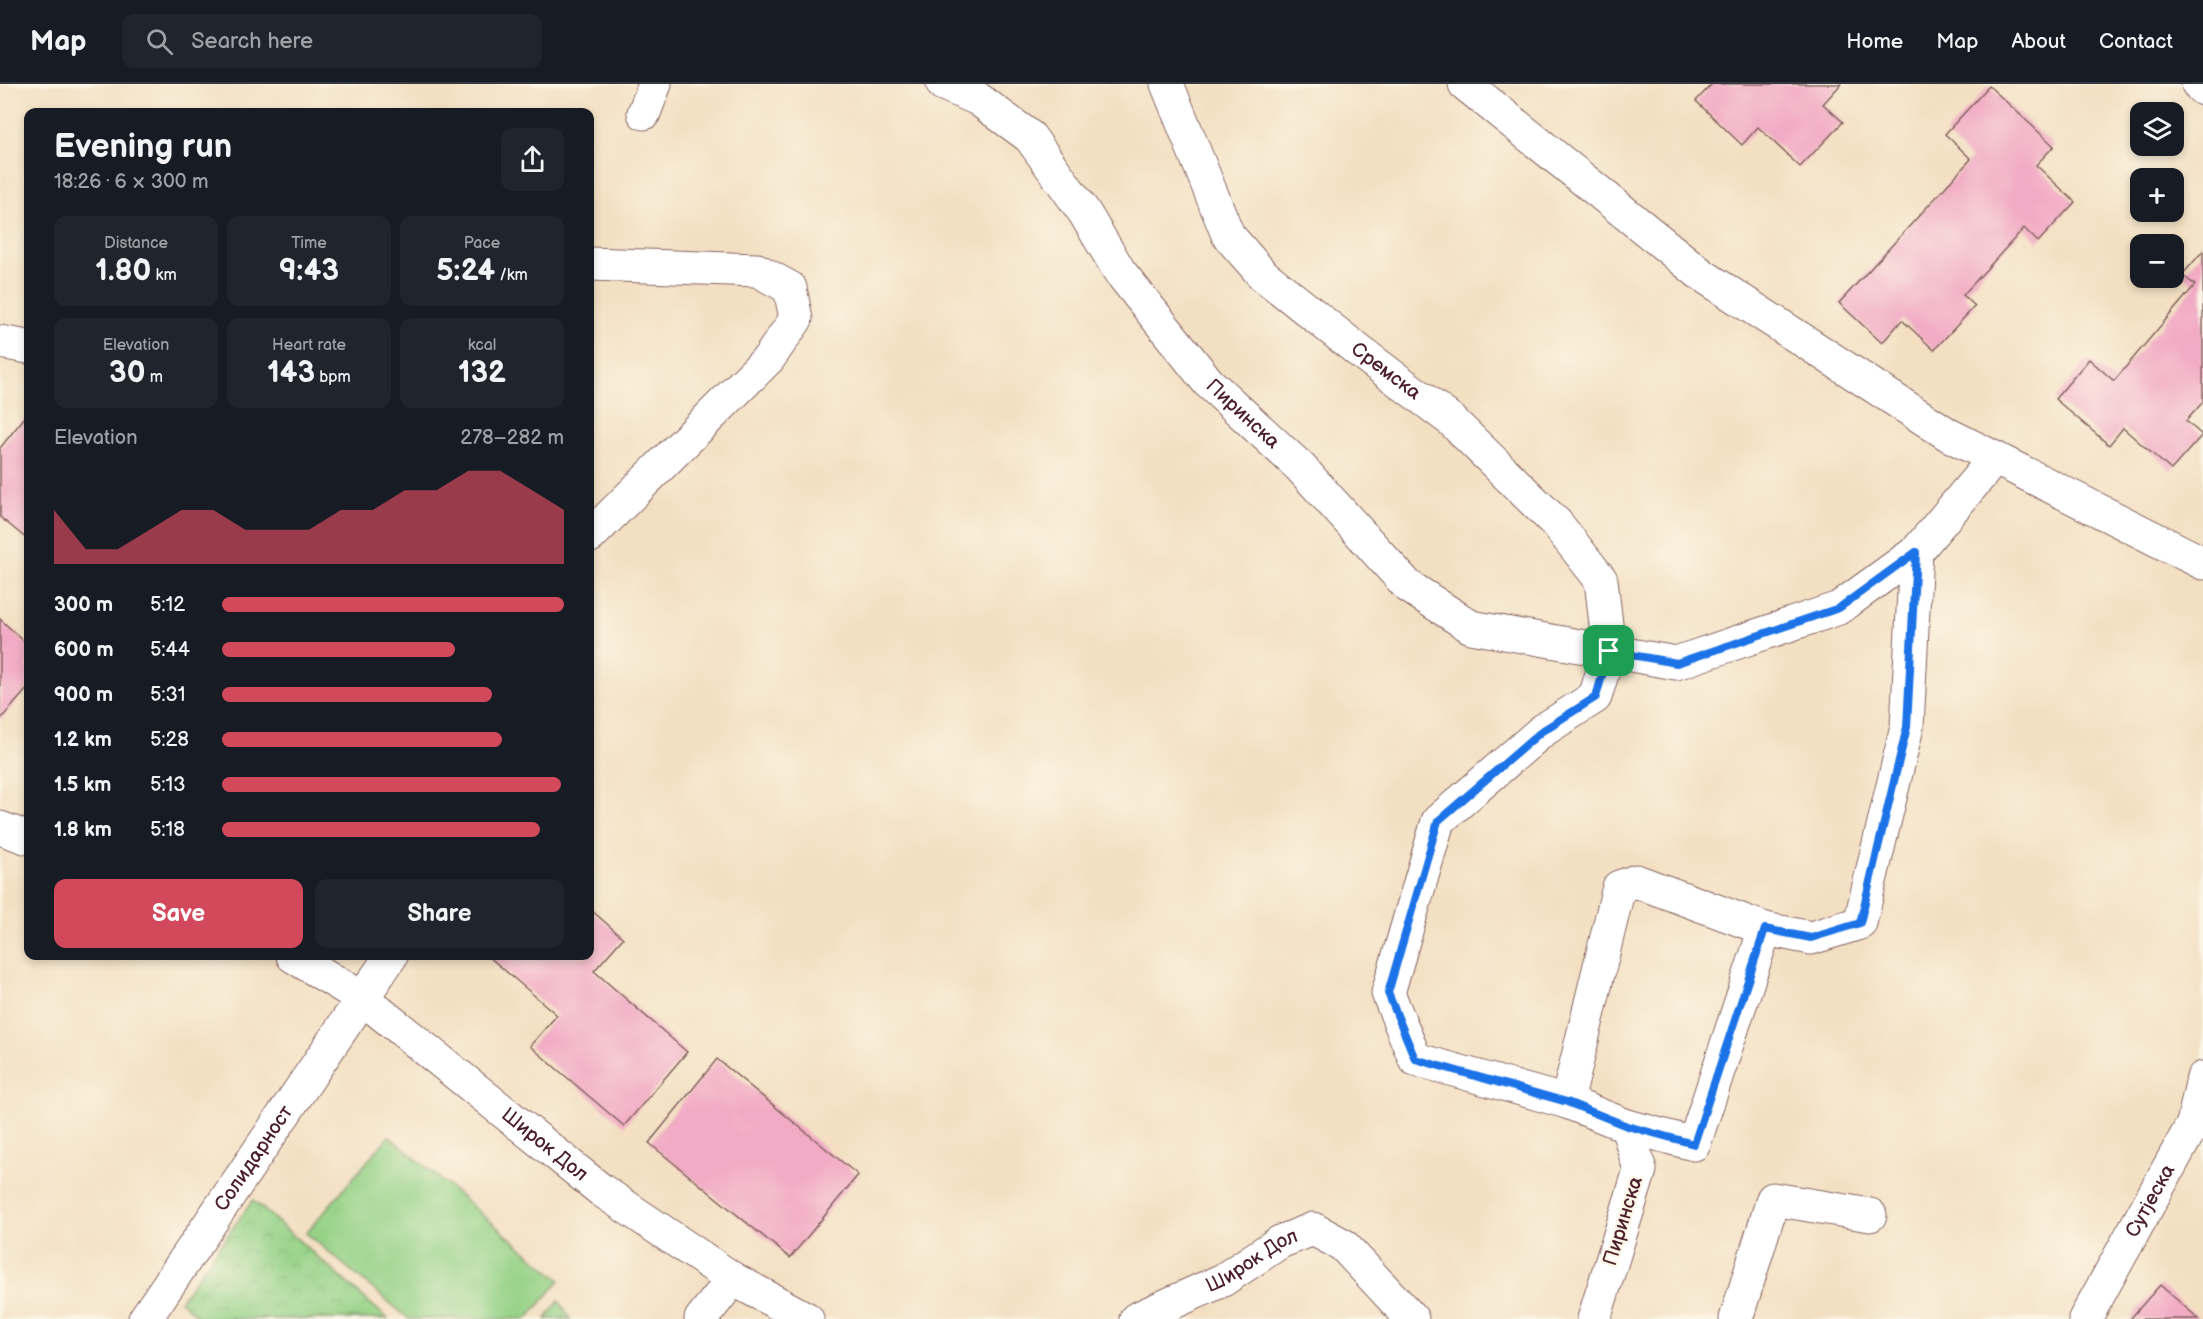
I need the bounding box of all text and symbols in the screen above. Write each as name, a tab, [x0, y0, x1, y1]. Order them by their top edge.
search box	[122, 14, 542, 68]
text: Map	[30, 25, 86, 58]
icon: search	[143, 25, 176, 58]
text: Search here	[191, 28, 313, 55]
text: Home	[1846, 29, 1903, 54]
text: Map	[1936, 29, 1978, 54]
text: About	[2011, 29, 2066, 54]
text: Contact	[2099, 29, 2173, 54]
map controls	[2130, 102, 2184, 288]
button: layers	[2130, 102, 2184, 156]
text: Evening run	[54, 127, 232, 167]
button: share	[501, 128, 564, 191]
button: +	[2130, 168, 2184, 222]
text: 18:26 · 6 × 300 m	[54, 170, 209, 194]
text: Distance	[104, 234, 168, 253]
text: Time	[291, 234, 327, 253]
text: Pace	[464, 234, 500, 253]
button: −	[2130, 234, 2184, 288]
text: 1.80	[95, 253, 151, 289]
text: 9:43	[279, 253, 339, 289]
text: 5:24	[436, 253, 495, 289]
text: km	[151, 266, 177, 285]
text: /km	[495, 266, 528, 285]
text: Elevation	[103, 336, 169, 355]
text: Heart rate	[272, 336, 346, 355]
text: kcal	[468, 336, 496, 355]
street label: Сремска	[1346, 337, 1426, 405]
text: 30	[109, 355, 145, 391]
text: 143	[267, 355, 315, 391]
text: 132	[458, 355, 506, 391]
text: m	[145, 368, 163, 387]
text: bpm	[315, 368, 351, 387]
street label: Пиринска	[1201, 374, 1285, 454]
text: Elevation	[54, 426, 137, 450]
text: 278–282 m	[460, 426, 564, 450]
text: 300 m	[54, 593, 113, 617]
text: 5:12	[150, 593, 185, 617]
pin	[1583, 625, 1634, 676]
icon: arrive	[1592, 634, 1625, 667]
text: 600 m	[54, 638, 114, 662]
text: 5:44	[150, 638, 190, 662]
text: 900 m	[54, 683, 113, 707]
text: 5:31	[150, 683, 186, 707]
text: 1.2 km	[54, 728, 112, 752]
text: 5:28	[150, 728, 189, 752]
text: 1.5 km	[54, 773, 111, 797]
text: 5:13	[150, 773, 186, 797]
text: 1.8 km	[54, 818, 112, 842]
text: 5:18	[150, 818, 185, 842]
button: Save	[54, 879, 303, 948]
button: Share	[315, 879, 564, 948]
street label: Солидарност	[210, 1100, 299, 1216]
street label: Широк Дол	[496, 1103, 593, 1187]
street label: Сутјеска	[2121, 1160, 2180, 1242]
street label: Пиринска	[1598, 1173, 1648, 1268]
street label: Широк Дол	[1202, 1224, 1301, 1298]

